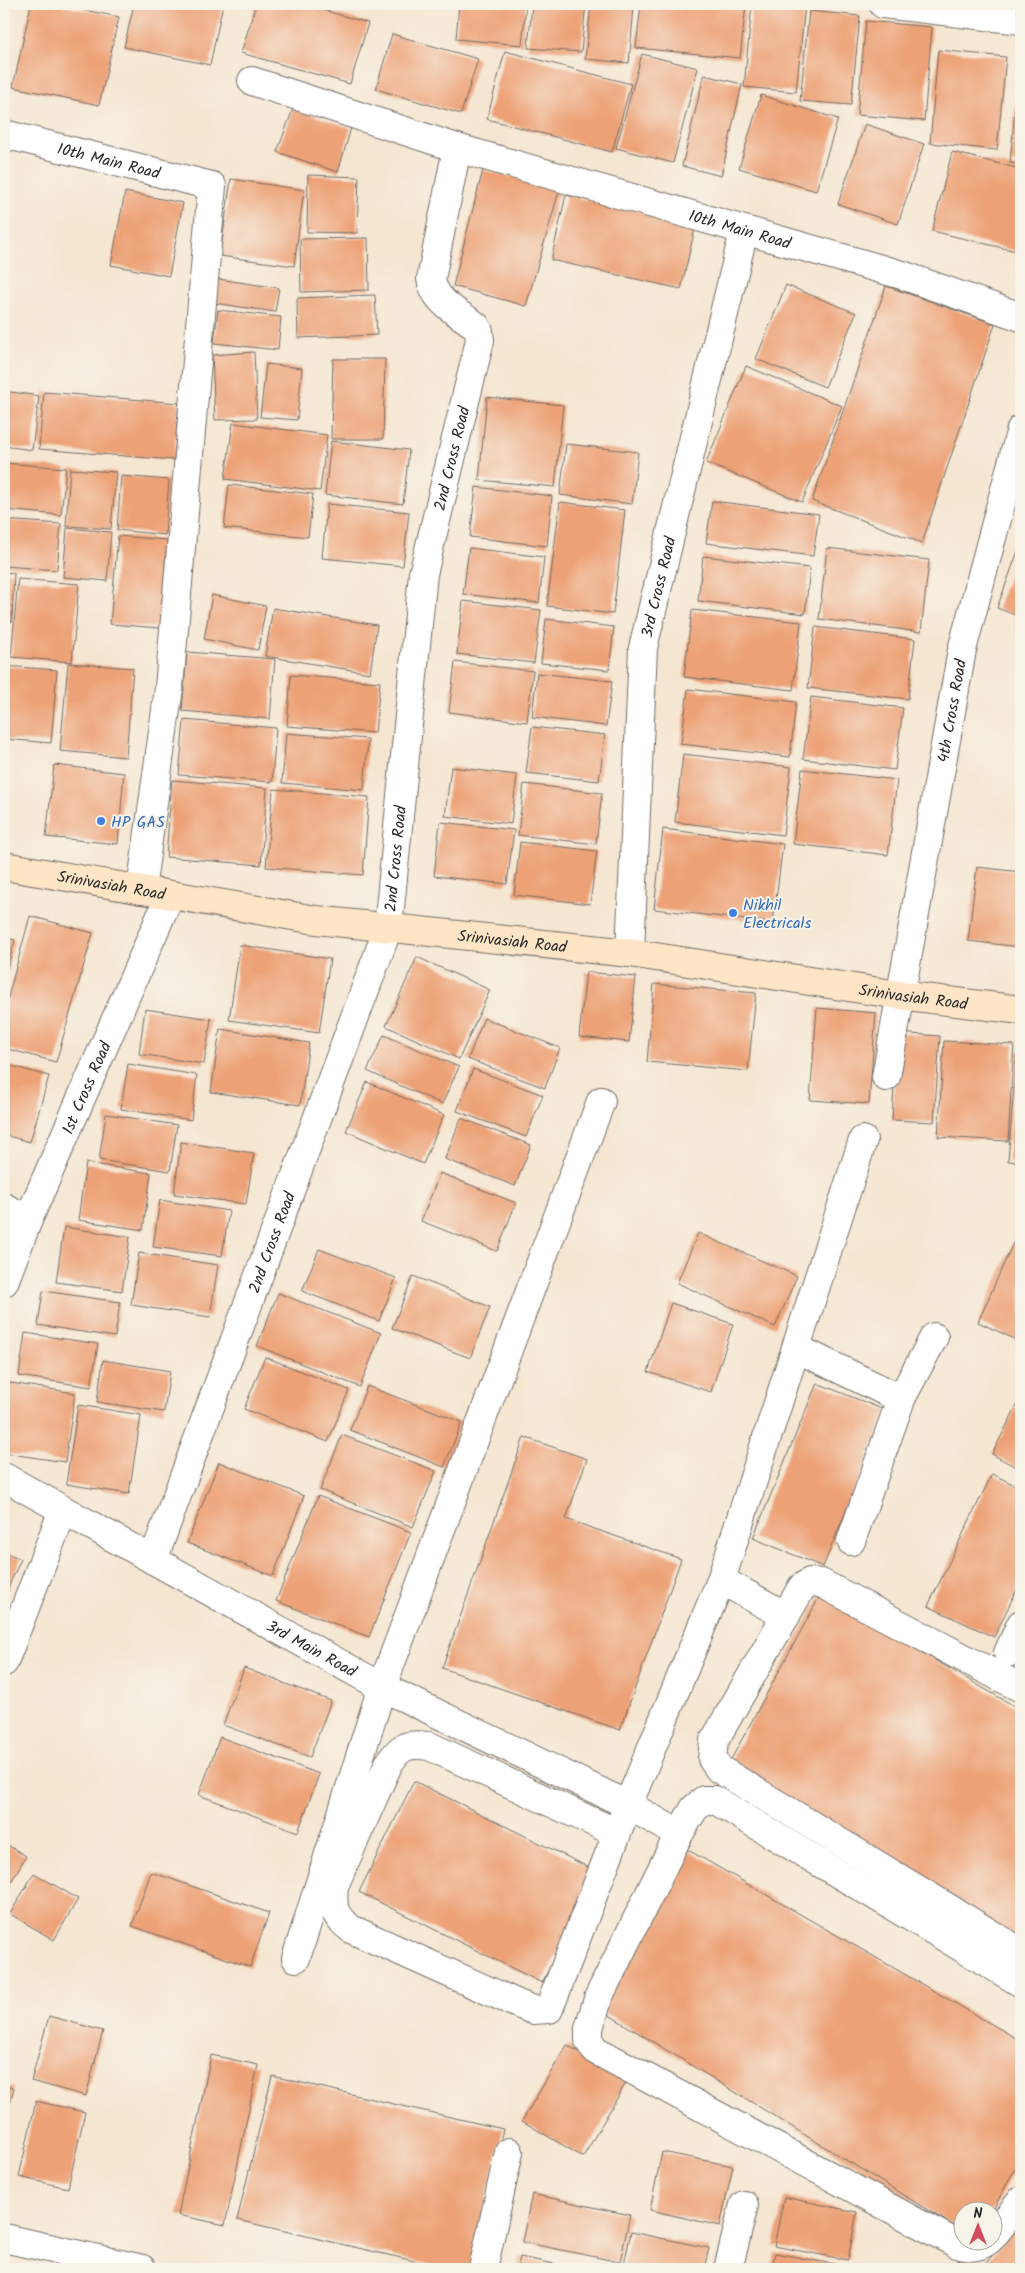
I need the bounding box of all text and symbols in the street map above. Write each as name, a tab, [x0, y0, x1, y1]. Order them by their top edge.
street label: 10th Main Road	[54, 137, 163, 187]
street label: 10th Main Road	[686, 204, 795, 257]
street label: 2nd Cross Road	[428, 403, 478, 513]
street label: 3rd Cross Road	[635, 533, 684, 640]
street label: 4th Cross Road	[931, 656, 974, 765]
street label: 2nd Cross Road	[379, 803, 414, 913]
place label: HP GAS	[111, 810, 165, 835]
marker: HP GAS	[95, 815, 107, 827]
street label: Srinivasiah Road	[55, 864, 168, 908]
place label: Nikhil Electricals	[743, 893, 811, 936]
marker: Nikhil Electricals	[727, 907, 739, 919]
street label: Srinivasiah Road	[456, 924, 569, 960]
street label: Srinivasiah Road	[857, 978, 970, 1017]
street label: 1st Cross Road	[56, 1037, 119, 1138]
street label: 2nd Cross Road	[242, 1188, 303, 1297]
street label: 3rd Main Road	[261, 1614, 362, 1685]
north arrow	[952, 2200, 1002, 2250]
text: N	[974, 2203, 983, 2225]

